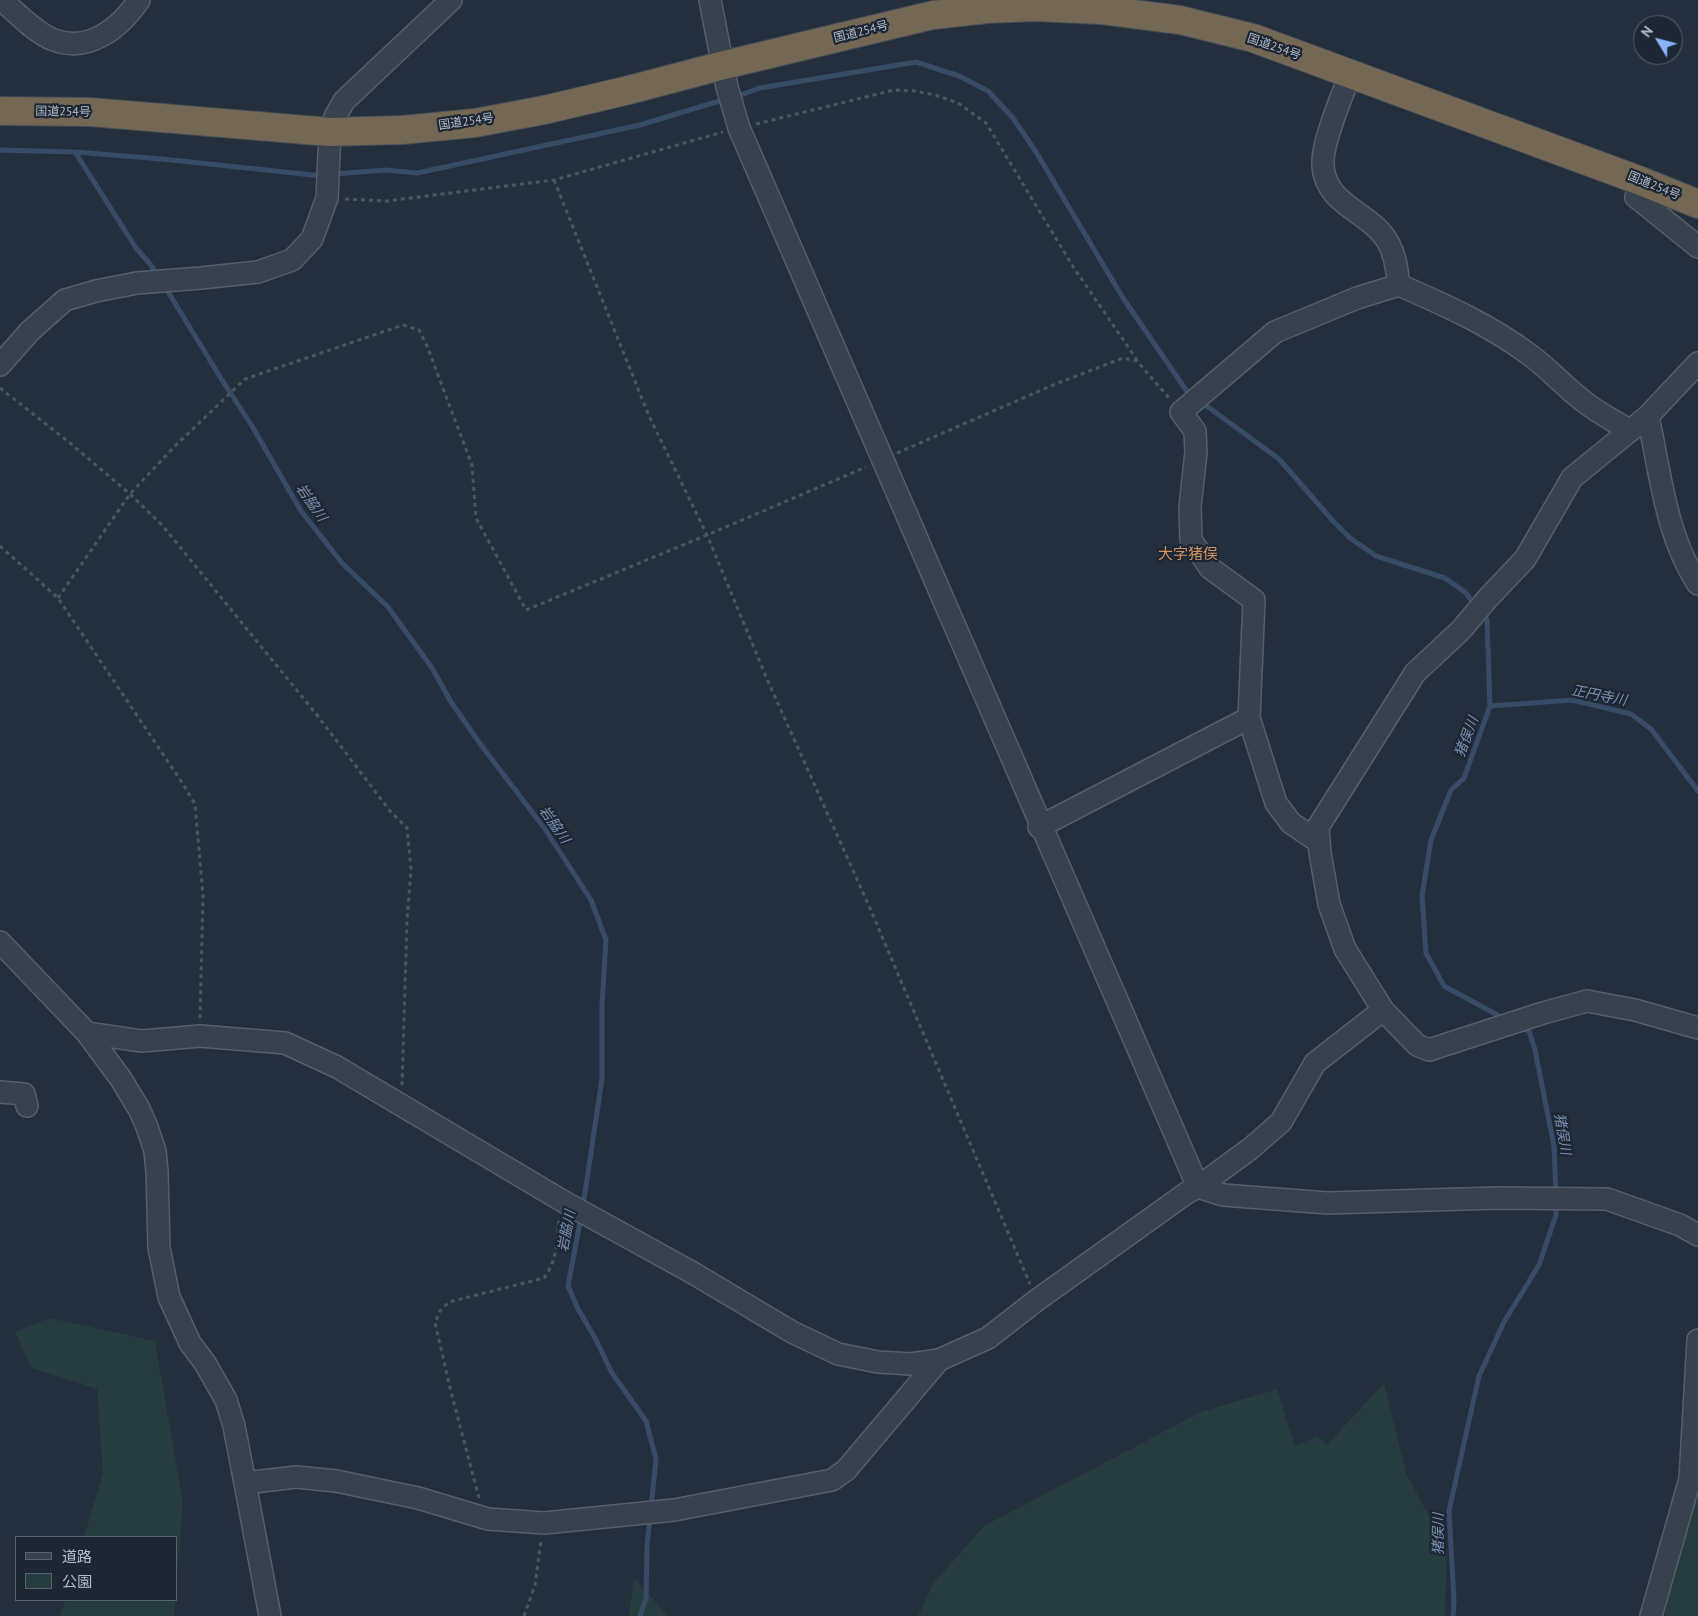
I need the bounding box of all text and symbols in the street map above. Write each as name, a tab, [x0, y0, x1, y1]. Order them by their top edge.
north arrow	[1633, 15, 1683, 65]
street label: 国道254号	[832, 18, 890, 46]
text: N	[1637, 22, 1657, 41]
street label: 国道254号	[1245, 31, 1303, 63]
street label: 国道254号	[35, 104, 91, 120]
street label: 国道254号	[437, 111, 495, 133]
street label: 国道254号	[1626, 169, 1682, 203]
water label: 岩脇川	[292, 481, 330, 525]
district label: 大字猪俣	[1158, 546, 1218, 564]
water label: 正円寺川	[1570, 682, 1628, 710]
water label: 猪俣川	[1452, 714, 1482, 760]
water label: 岩脇川	[535, 803, 573, 847]
water label: 猪俣川	[1550, 1112, 1574, 1156]
water label: 岩脇川	[555, 1209, 579, 1253]
water label: 猪俣川	[1431, 1513, 1447, 1555]
legend	[15, 1536, 178, 1601]
text: 道路	[62, 1547, 92, 1566]
text: 公園	[62, 1572, 92, 1591]

